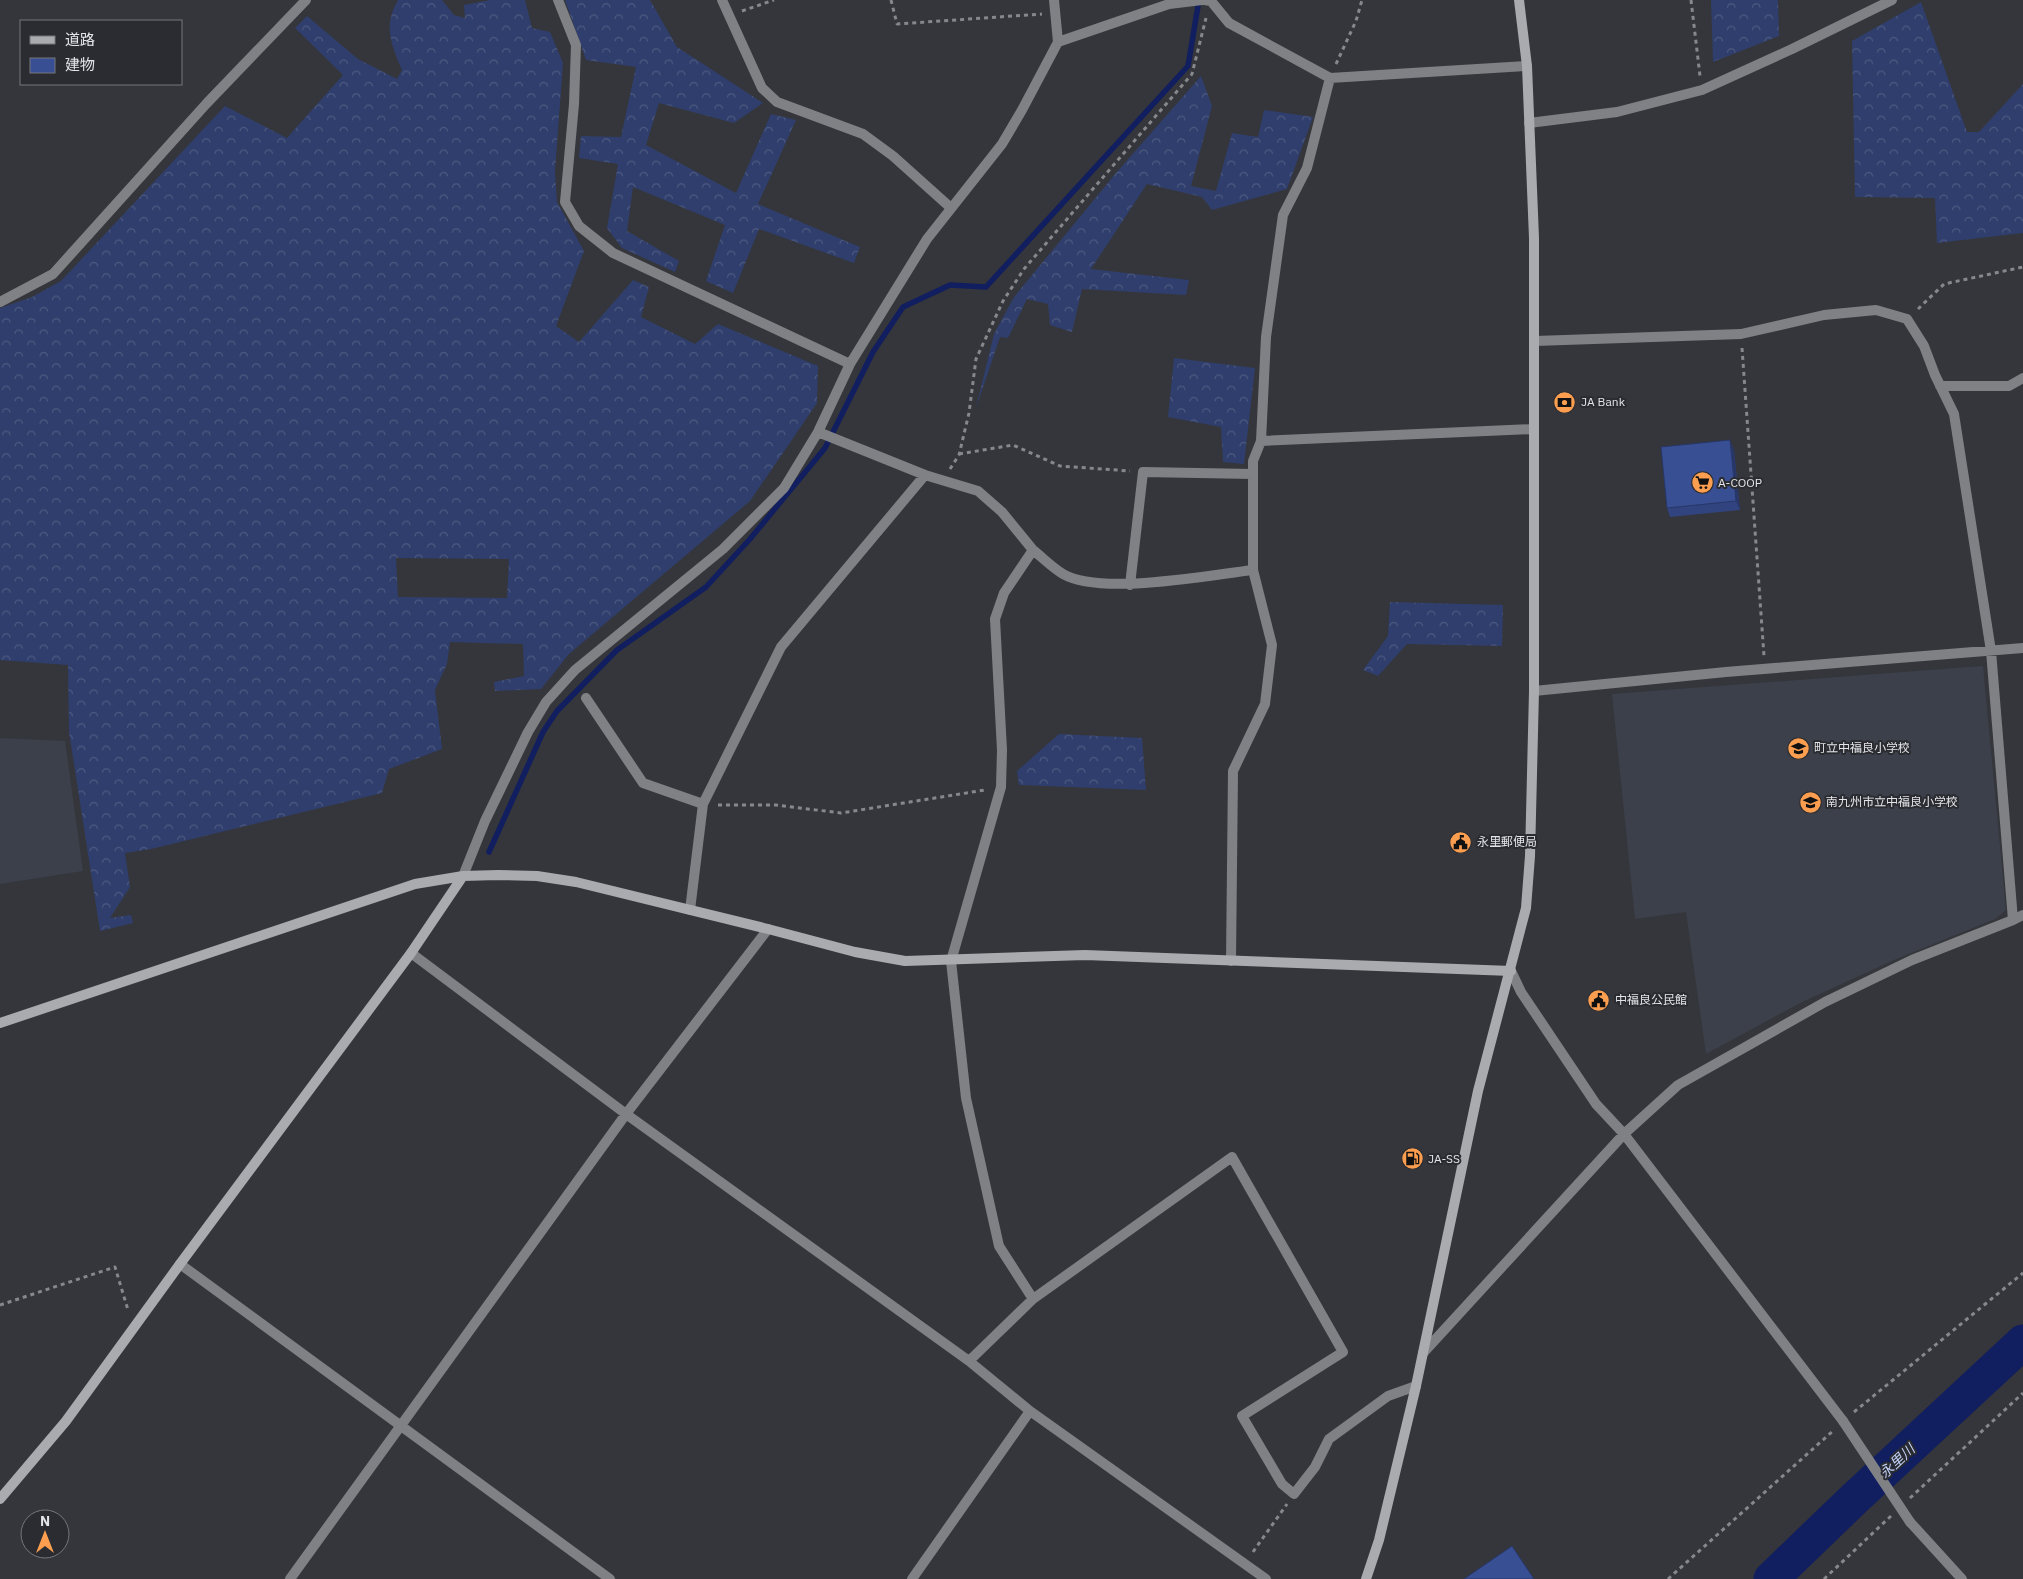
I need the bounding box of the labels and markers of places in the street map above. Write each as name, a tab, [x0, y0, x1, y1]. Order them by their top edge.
bank icon: JA Bank	[1553, 390, 1577, 414]
place label: JA Bank	[1581, 394, 1626, 409]
supermarket icon: A-COOP	[1690, 471, 1714, 495]
place label: A-COOP	[1718, 475, 1762, 490]
school or university icon: 町立中福良小学校	[1786, 736, 1810, 760]
place label: 町立中福良小学校	[1814, 740, 1910, 755]
school or university icon: 南九州市立中福良小学校	[1798, 790, 1822, 814]
place label: 南九州市立中福良小学校	[1826, 794, 1958, 809]
public building icon: 永里郵便局	[1449, 830, 1473, 854]
place label: 永里郵便局	[1477, 834, 1537, 849]
public building icon: 中福良公民館	[1587, 988, 1611, 1012]
place label: 中福良公民館	[1615, 992, 1687, 1007]
fuel station icon: JA-SS	[1400, 1147, 1424, 1171]
place label: JA-SS	[1428, 1151, 1460, 1166]

